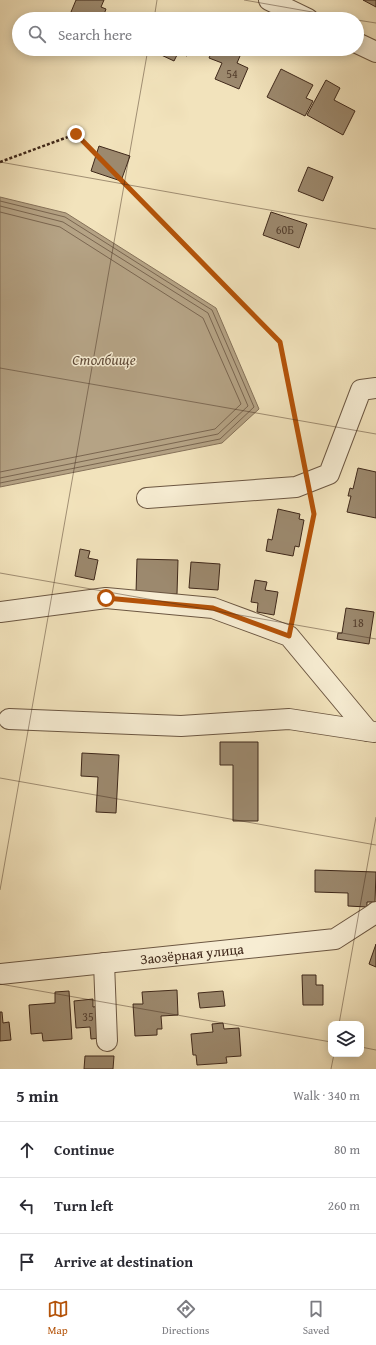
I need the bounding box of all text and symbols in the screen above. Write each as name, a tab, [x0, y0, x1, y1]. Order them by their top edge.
search box	[12, 12, 364, 56]
icon: search	[26, 23, 48, 45]
text: Search here	[58, 24, 132, 45]
house number: 54	[226, 65, 238, 82]
route end	[67, 125, 85, 143]
house number: 60Б	[276, 221, 294, 238]
water label: Столбище	[72, 349, 136, 370]
route start	[97, 589, 115, 607]
house number: 18	[352, 614, 364, 631]
street label: Заозёрная улица	[139, 939, 245, 969]
house number: 35	[82, 1008, 94, 1025]
map controls	[328, 1021, 364, 1057]
button: layers	[328, 1021, 364, 1057]
text: 5 min	[16, 1083, 58, 1108]
text: Walk · 340 m	[293, 1086, 360, 1105]
icon: ahead	[16, 1139, 38, 1161]
text: Continue	[54, 1139, 115, 1160]
text: 80 m	[334, 1140, 360, 1159]
icon: left	[16, 1195, 38, 1217]
text: Turn left	[54, 1195, 113, 1216]
text: 260 m	[328, 1196, 360, 1215]
icon: arrive	[16, 1251, 38, 1273]
text: Arrive at destination	[54, 1251, 193, 1272]
tab: Map	[47, 1298, 69, 1338]
tab: Directions	[162, 1298, 209, 1338]
tab: Saved	[303, 1298, 329, 1338]

